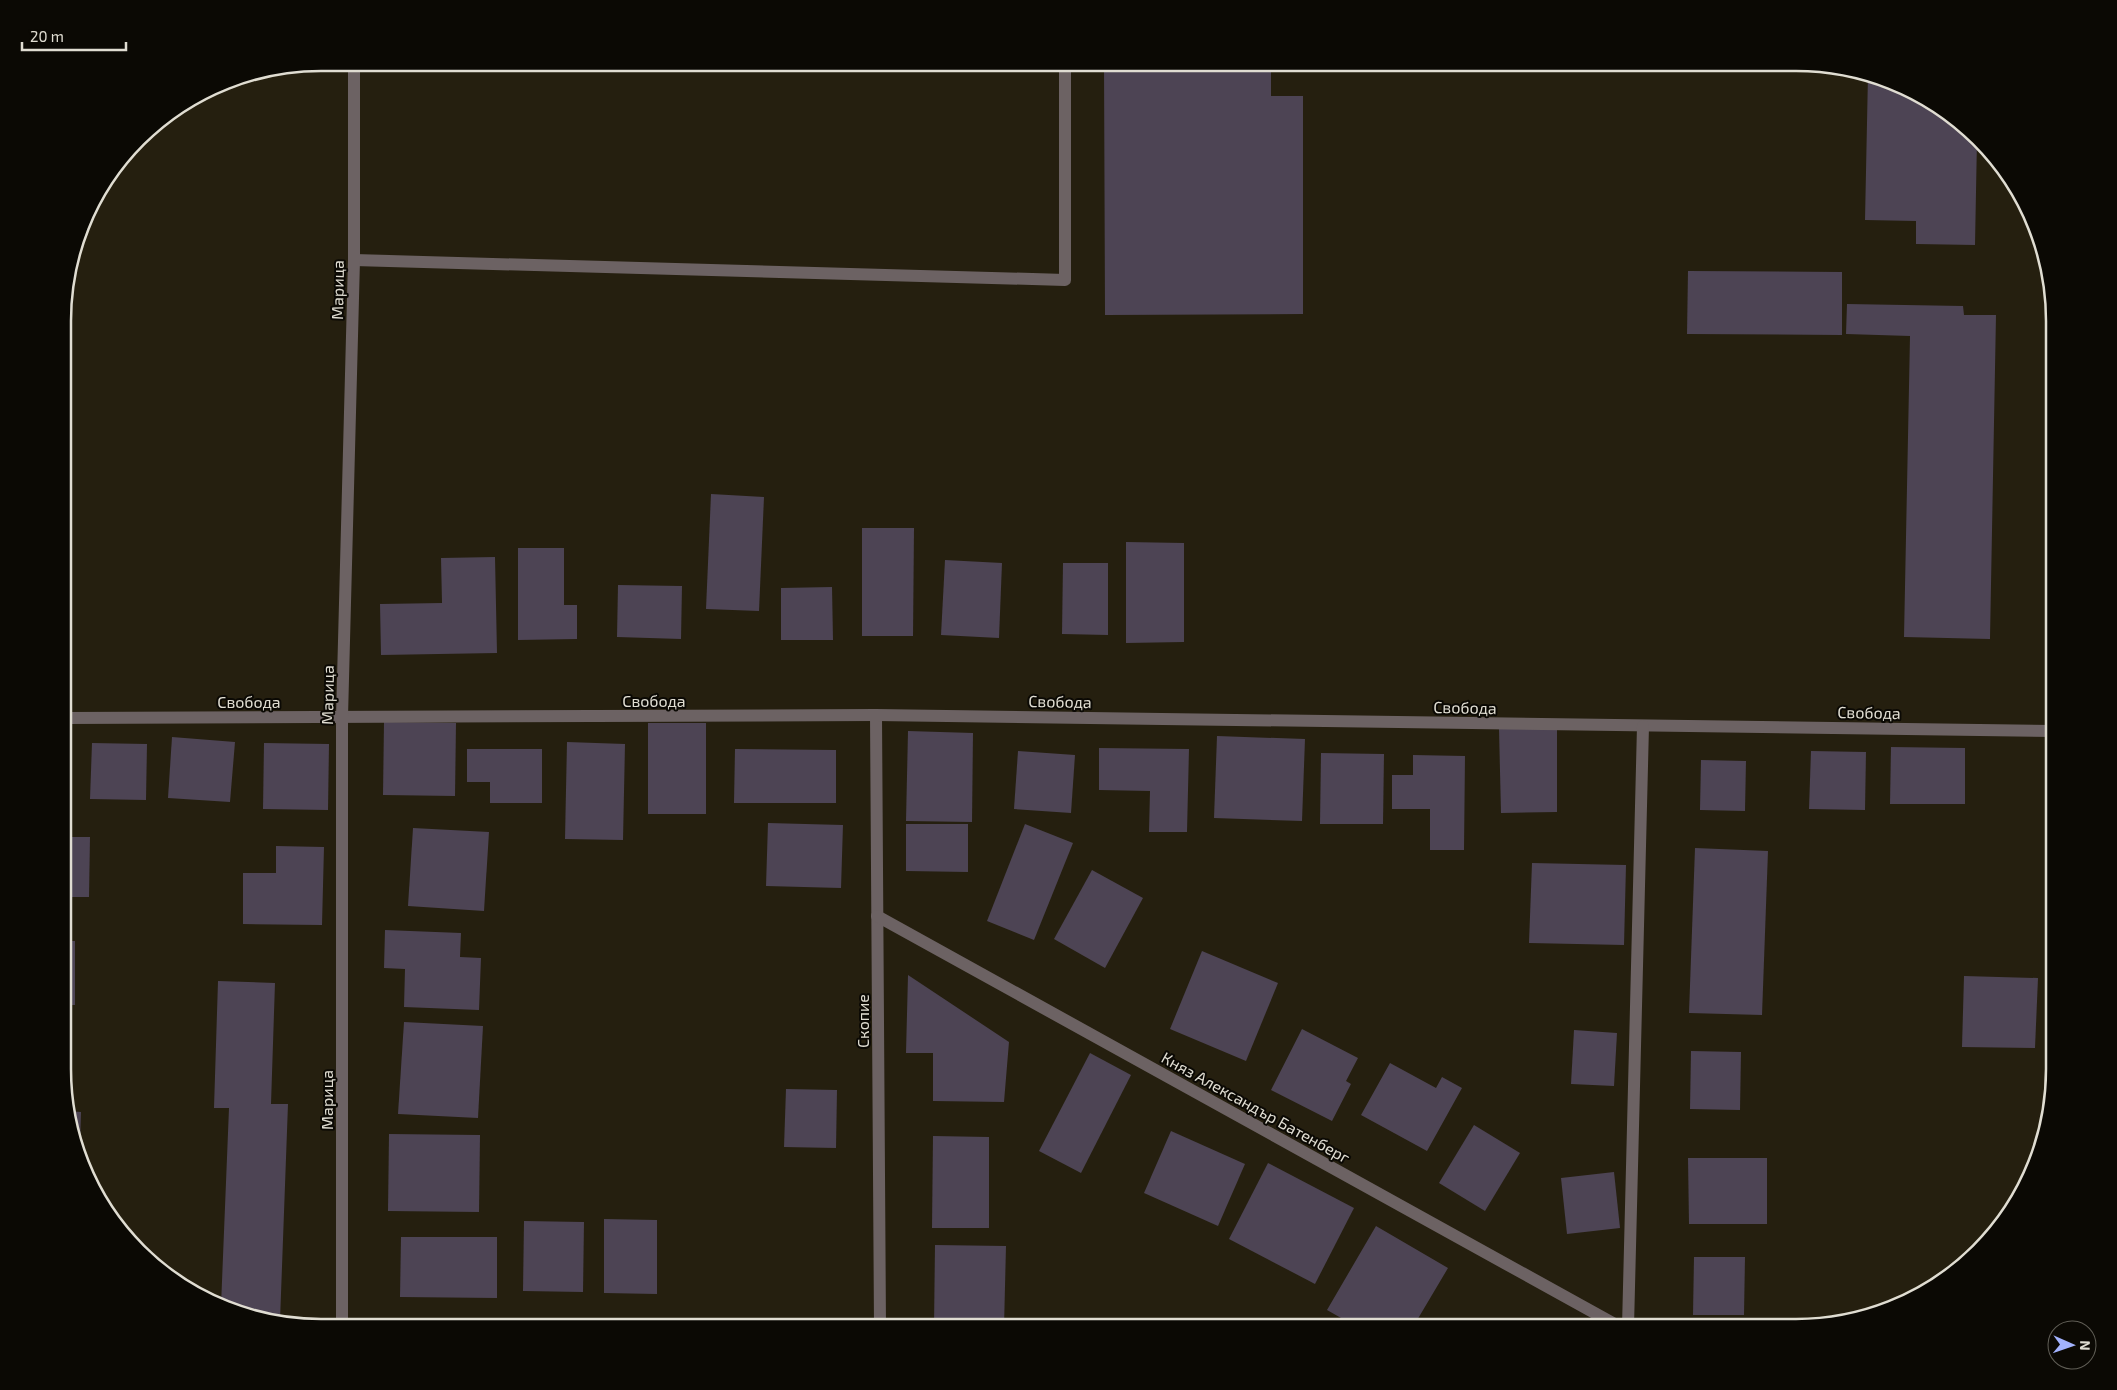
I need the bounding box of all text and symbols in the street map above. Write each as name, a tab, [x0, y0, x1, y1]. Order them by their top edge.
scale bar	[22, 20, 126, 52]
text: 20 m	[30, 27, 64, 45]
street label: Марица	[327, 260, 347, 320]
street label: Марица	[317, 665, 337, 725]
street label: Свобода	[622, 691, 686, 710]
street label: Свобода	[1028, 691, 1092, 711]
street label: Свобода	[217, 692, 281, 711]
street label: Свобода	[1433, 697, 1497, 717]
street label: Свобода	[1837, 702, 1901, 722]
street label: Скопие	[853, 994, 872, 1048]
street label: Княз Александър Батенберг	[1159, 1047, 1354, 1167]
street label: Марица	[317, 1070, 336, 1130]
north arrow	[2047, 1320, 2097, 1370]
text: N	[2077, 1340, 2094, 1351]

